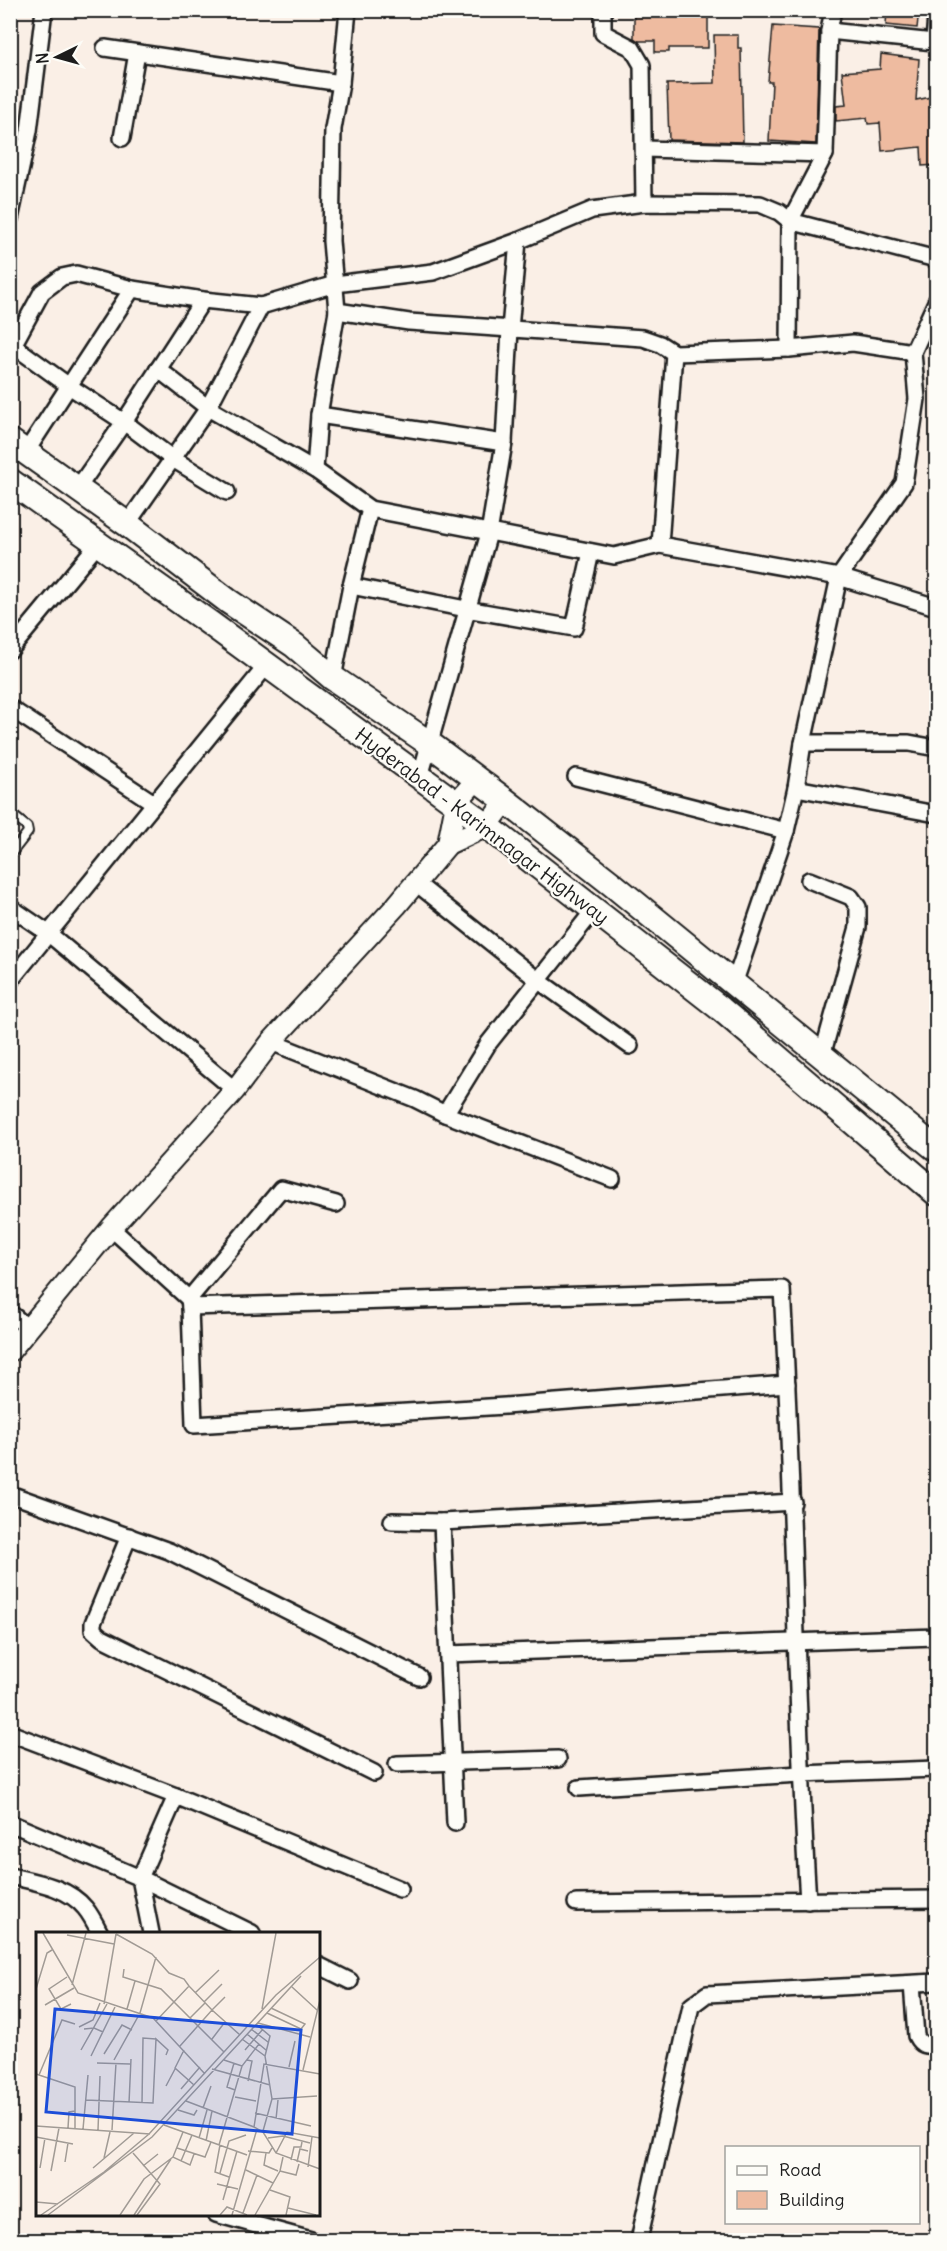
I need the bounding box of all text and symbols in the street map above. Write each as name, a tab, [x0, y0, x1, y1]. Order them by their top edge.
north arrow	[27, 27, 87, 87]
text: N	[32, 52, 53, 65]
street label: Hyderabad - Karimnagar Highway	[350, 722, 614, 929]
inset map	[36, 1932, 320, 2215]
legend	[725, 2146, 920, 2224]
text: Road	[779, 2158, 822, 2181]
text: Building	[779, 2188, 844, 2211]

